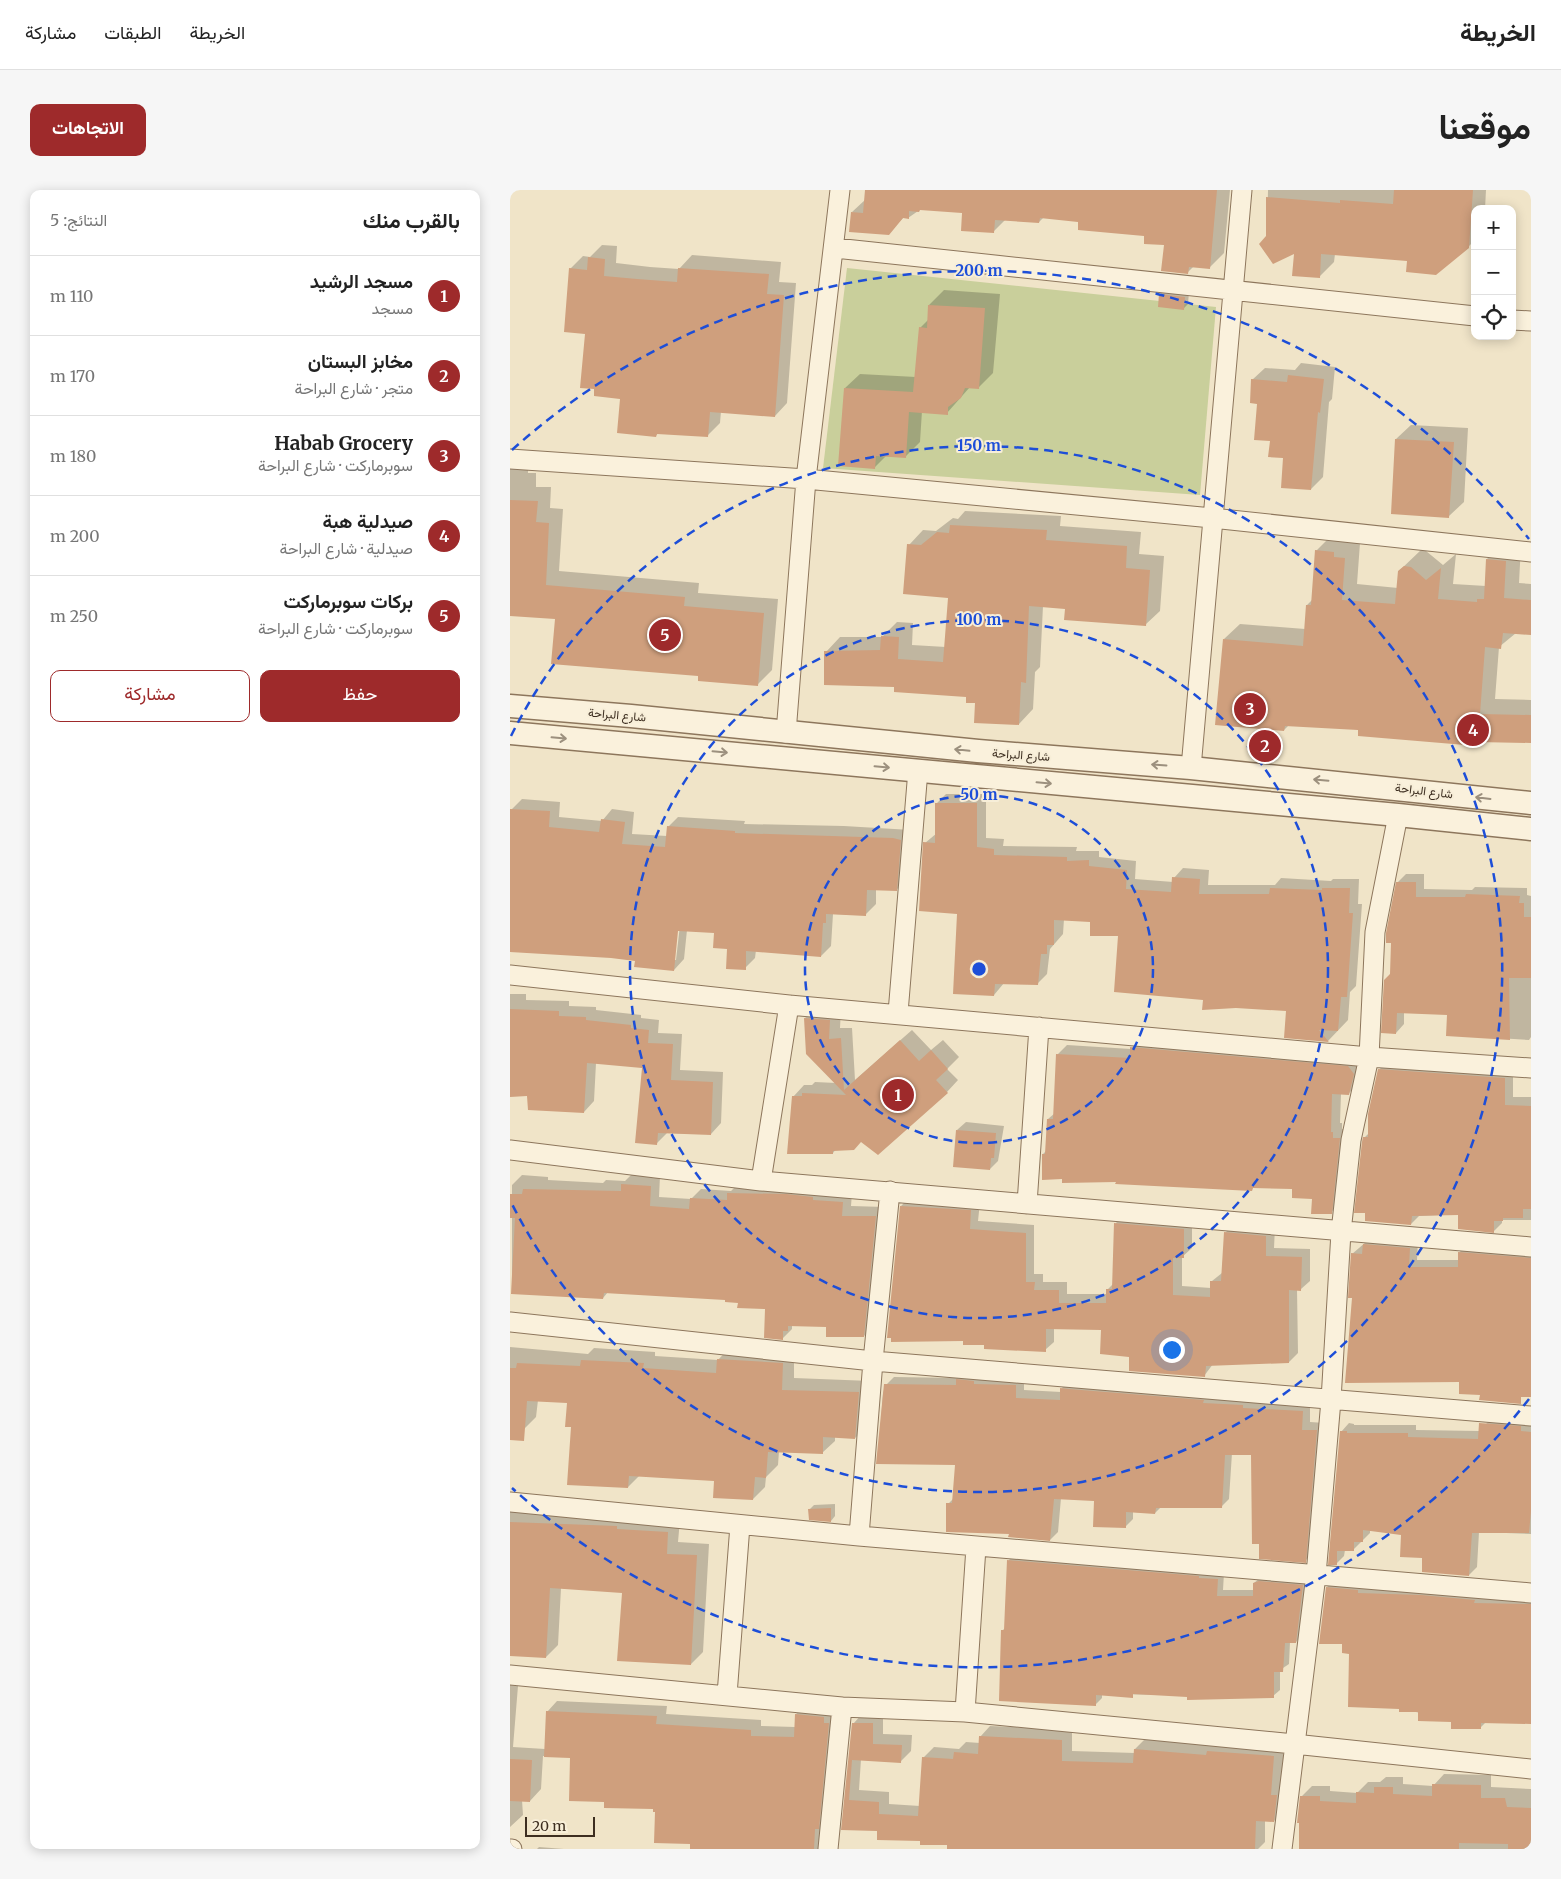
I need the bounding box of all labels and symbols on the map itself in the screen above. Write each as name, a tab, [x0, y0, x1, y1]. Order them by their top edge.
text: 200 m	[955, 261, 1003, 280]
text: 150 m	[957, 436, 1001, 455]
text: 100 m	[957, 610, 1001, 629]
pin: 5	[649, 616, 681, 654]
pin: 3	[1234, 690, 1266, 728]
street label: شارع البراحة	[587, 704, 647, 727]
pin: 4	[1457, 711, 1489, 749]
pin: 2	[1249, 727, 1281, 765]
one-way arrow	[550, 733, 566, 742]
one-way arrow	[955, 745, 971, 755]
street label: شارع البراحة	[991, 745, 1051, 766]
one-way arrow	[712, 747, 728, 757]
one-way arrow	[1151, 761, 1167, 770]
one-way arrow	[874, 762, 890, 772]
one-way arrow	[1313, 775, 1329, 785]
one-way arrow	[1036, 778, 1052, 788]
street label: شارع البراحة	[1394, 780, 1454, 803]
text: 50 m	[960, 785, 998, 804]
one-way arrow	[1475, 793, 1491, 803]
centre of rings	[970, 960, 988, 978]
pin: 1	[882, 1076, 914, 1114]
your location	[1159, 1337, 1185, 1363]
scale bar	[525, 1814, 595, 1837]

